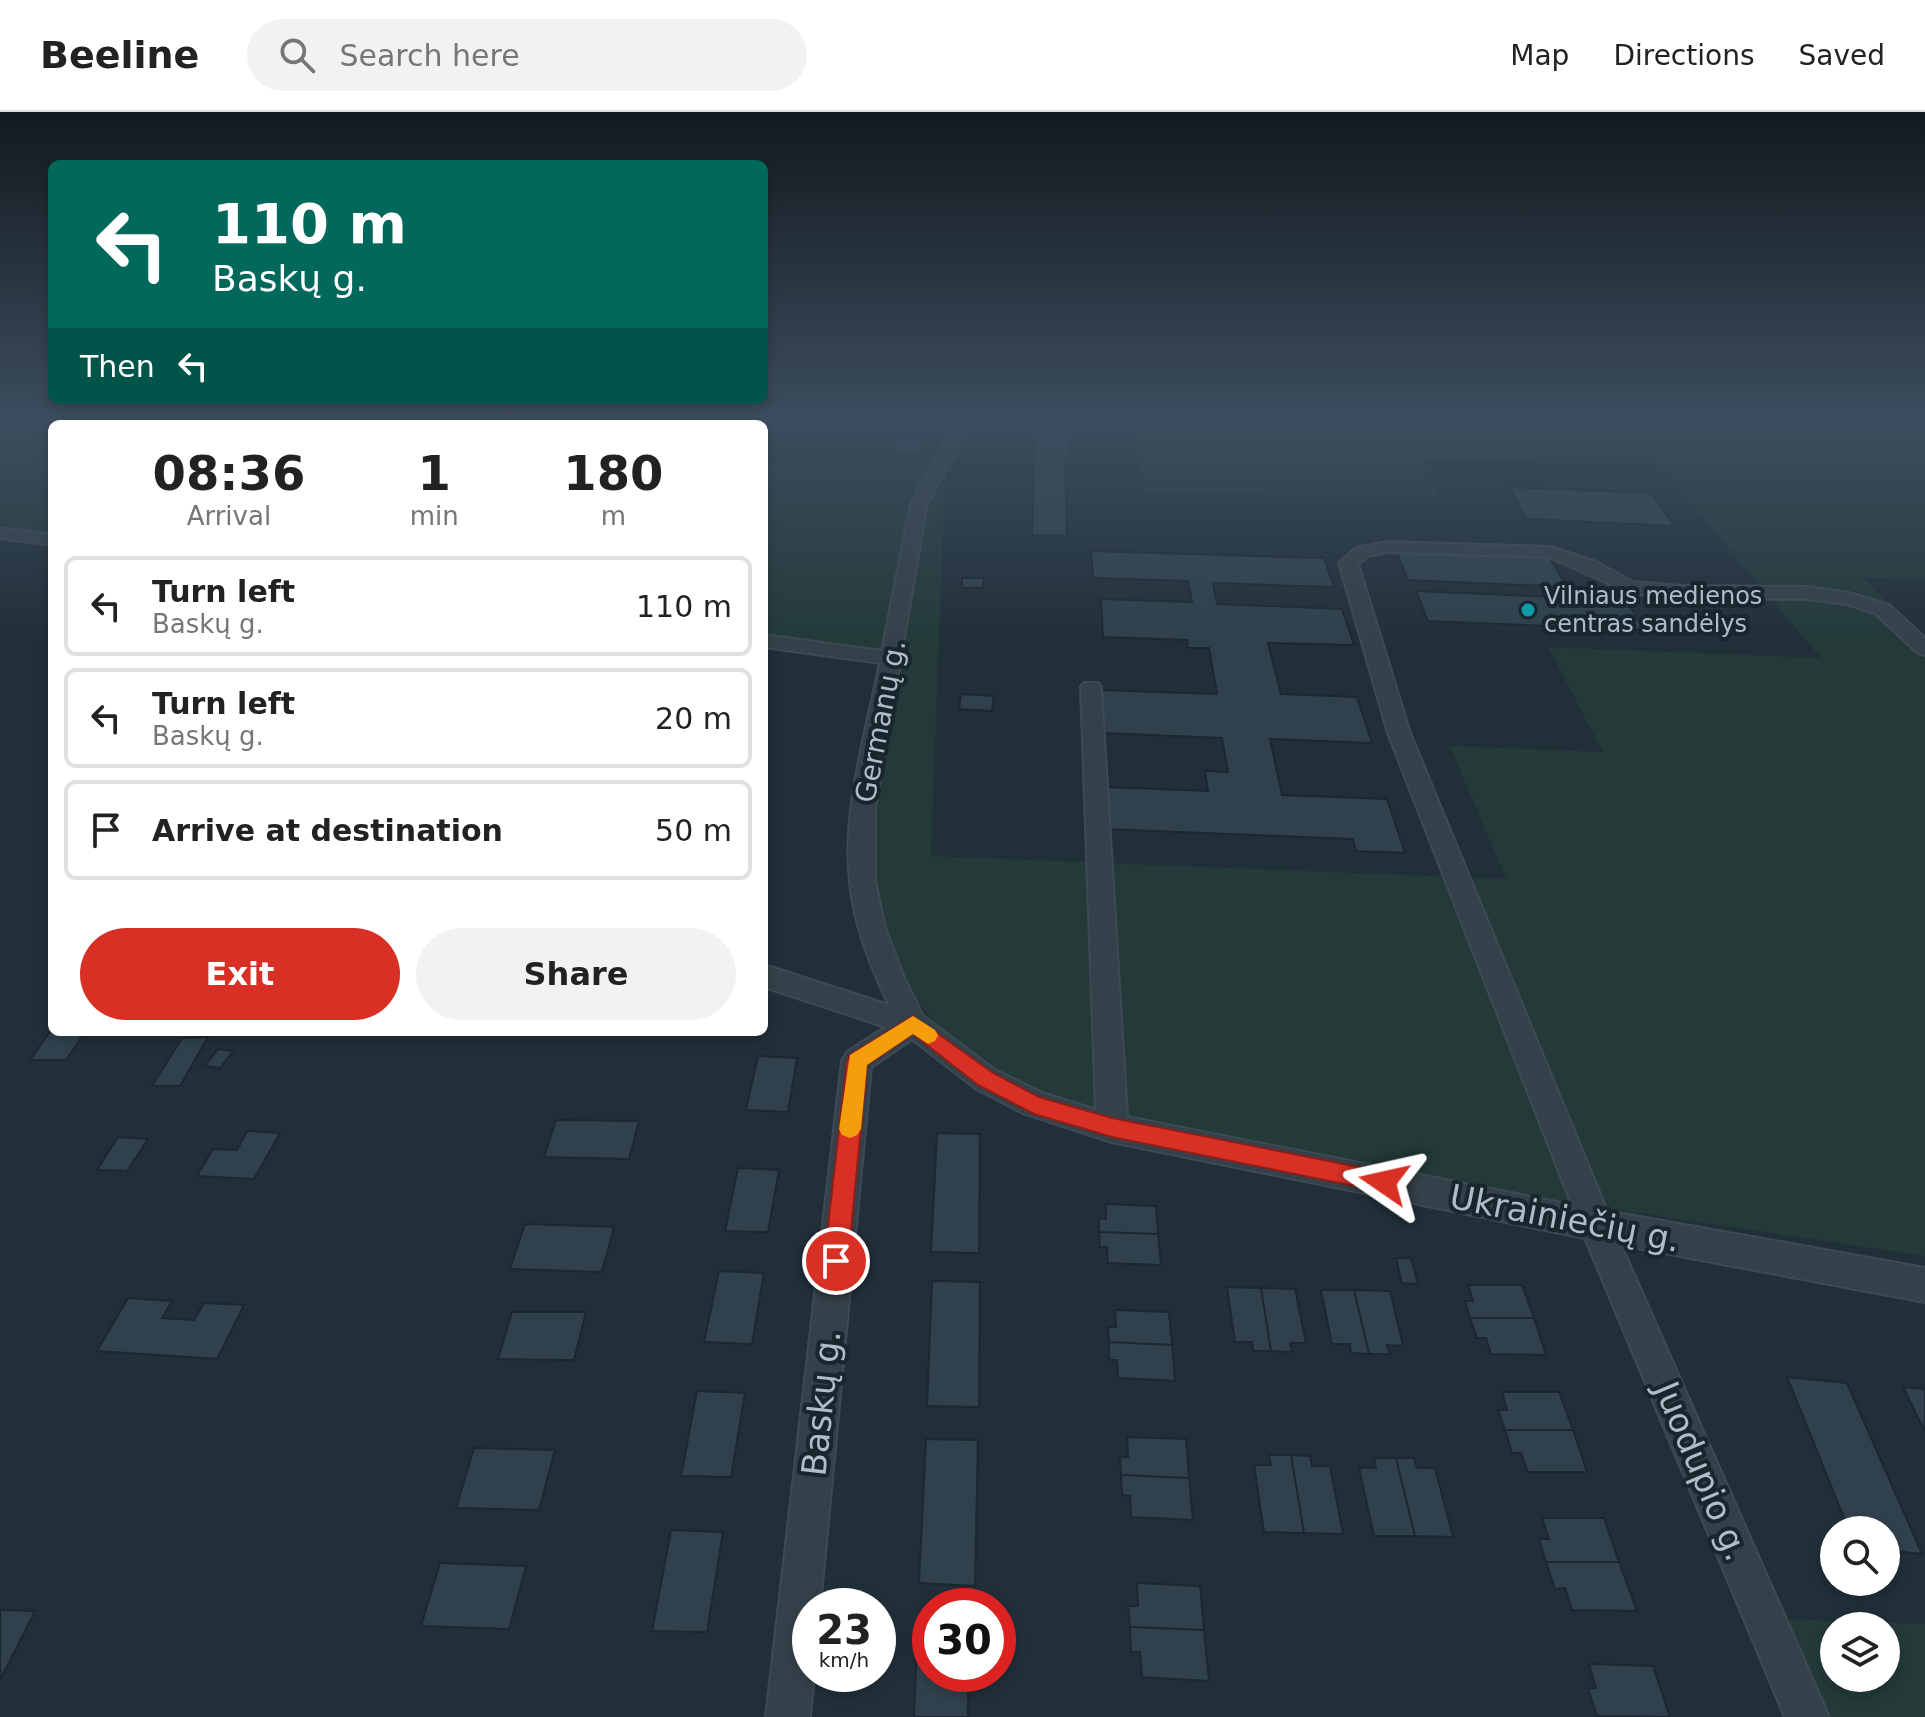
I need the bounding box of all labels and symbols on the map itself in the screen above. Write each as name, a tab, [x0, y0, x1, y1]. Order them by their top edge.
place label: Vilniaus medienos centras sandėlys	[1544, 582, 1762, 638]
marker: Vilniaus medienos centras sandėlys	[1519, 601, 1537, 619]
street label: Germanų g.	[849, 637, 912, 805]
position arrow	[1342, 1140, 1426, 1224]
street label: Ukrainiečių g.	[1447, 1176, 1683, 1260]
pin	[802, 1227, 870, 1295]
street label: Baskų g.	[793, 1328, 849, 1478]
street label: Juodupio g.	[1646, 1374, 1758, 1567]
speed limit sign: 30	[912, 1588, 1016, 1692]

